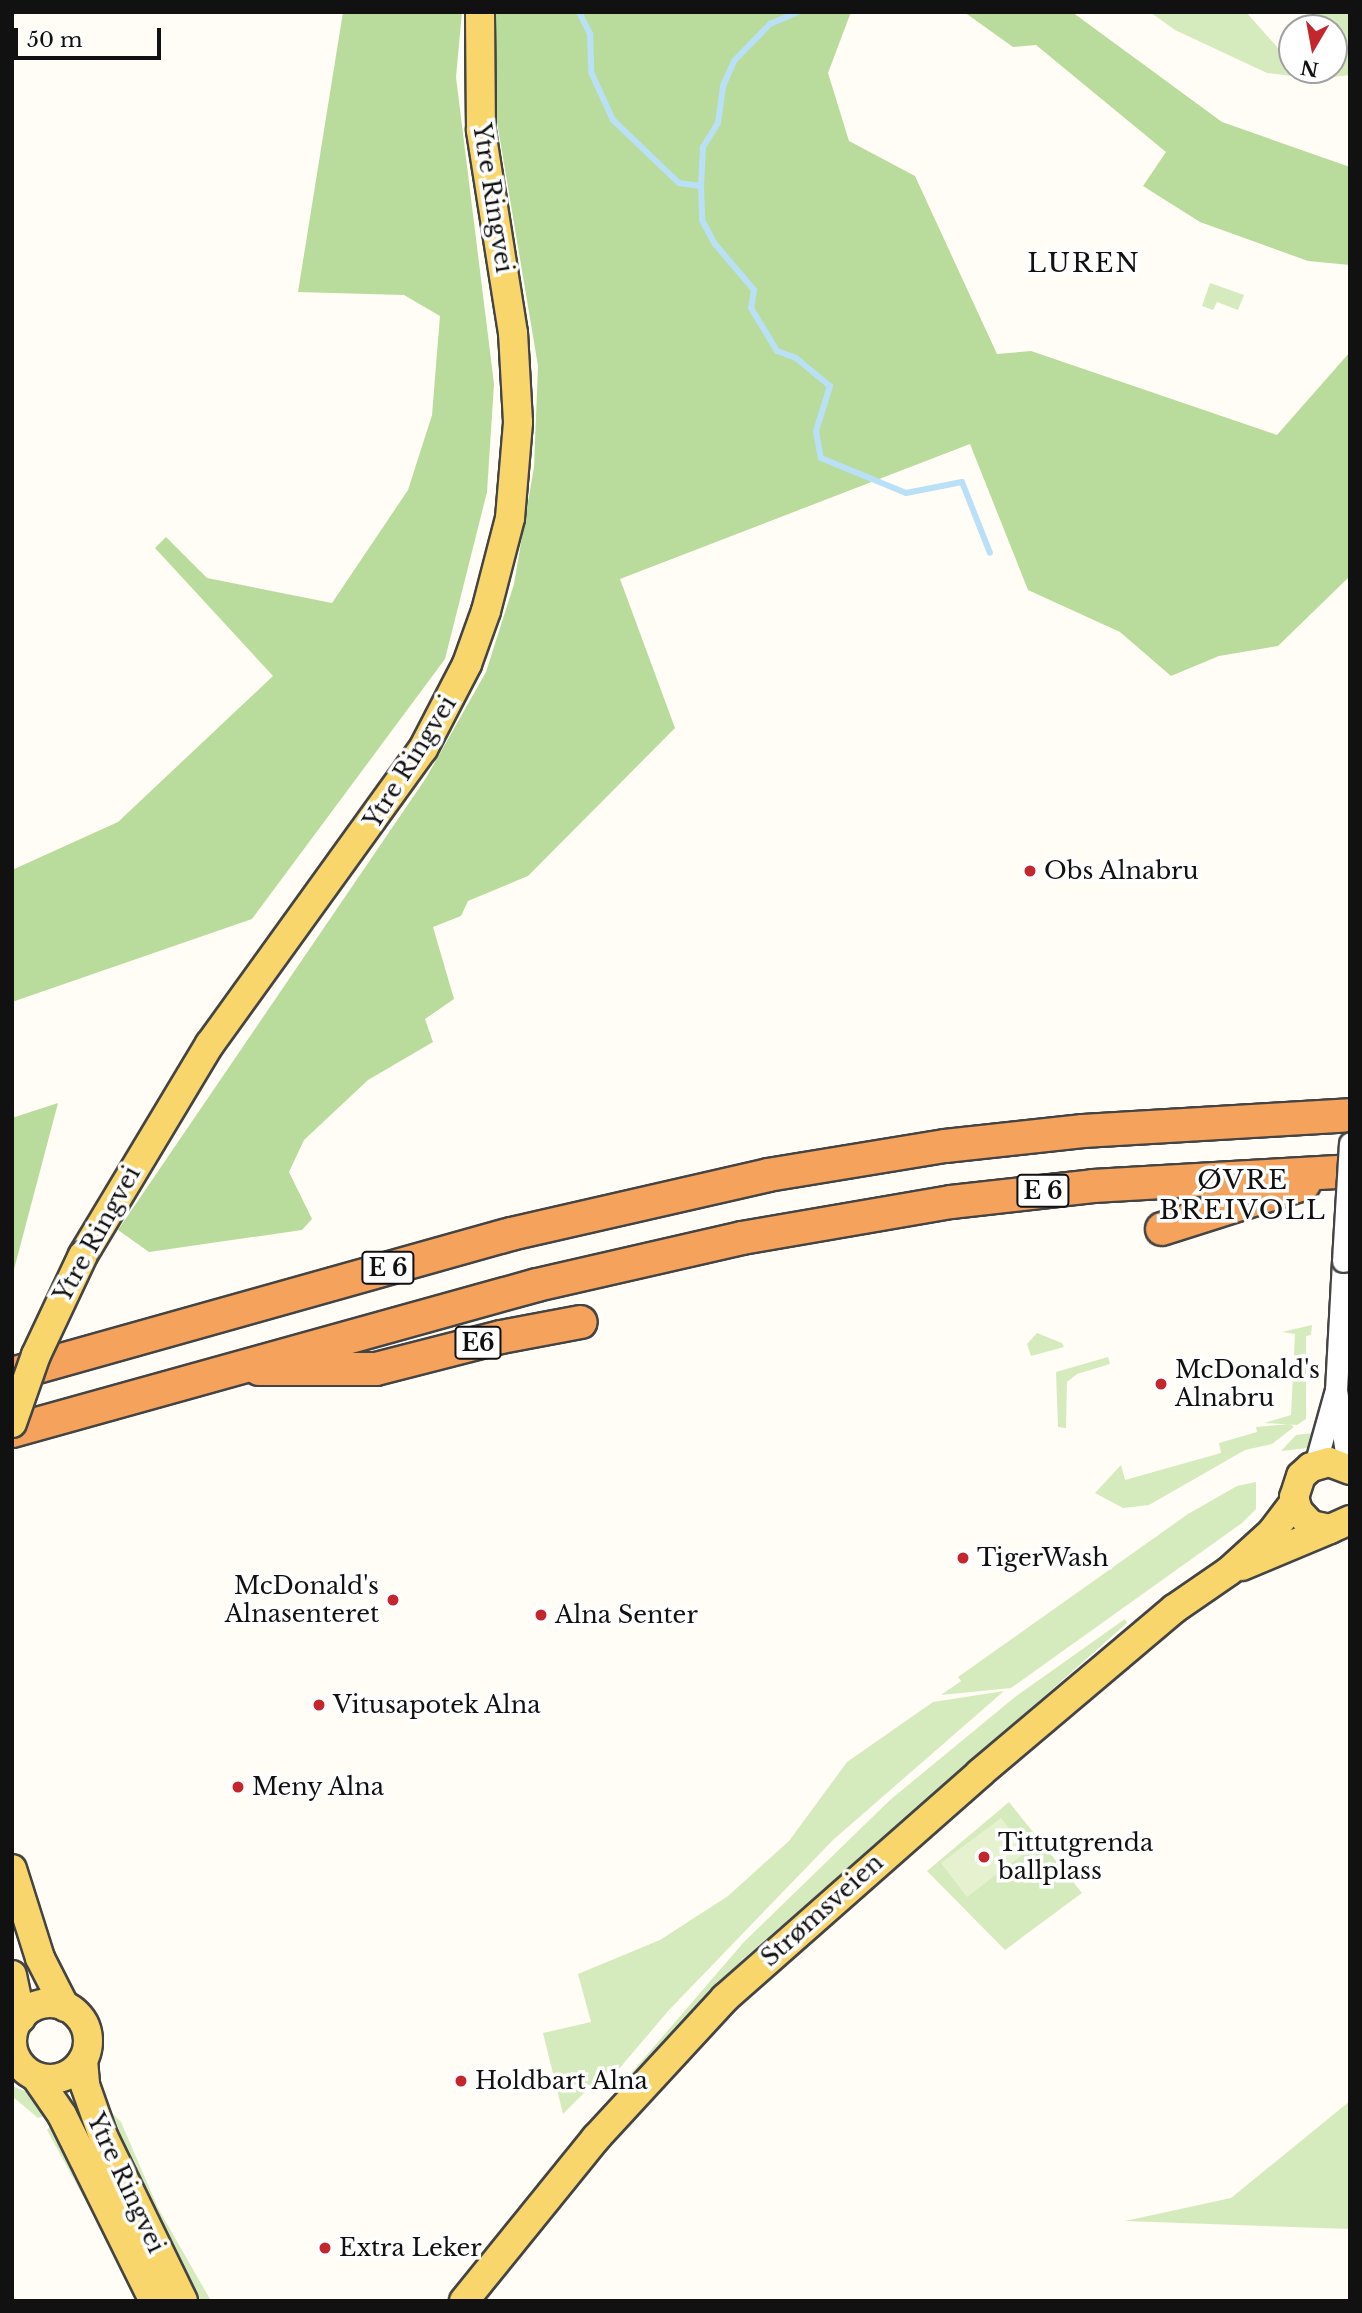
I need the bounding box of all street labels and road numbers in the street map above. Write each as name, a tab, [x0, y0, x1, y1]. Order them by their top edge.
street label: Ytre Ringvei	[467, 121, 519, 275]
street label: Ytre Ringvei	[358, 690, 462, 834]
street label: Ytre Ringvei	[48, 1161, 146, 1307]
road number: E 6	[1015, 1172, 1071, 1210]
road number: E 6	[360, 1248, 416, 1288]
road number: E6	[454, 1324, 503, 1362]
street label: Strømsveien	[755, 1848, 889, 1972]
street label: Ytre Ringvei	[81, 2109, 171, 2257]

